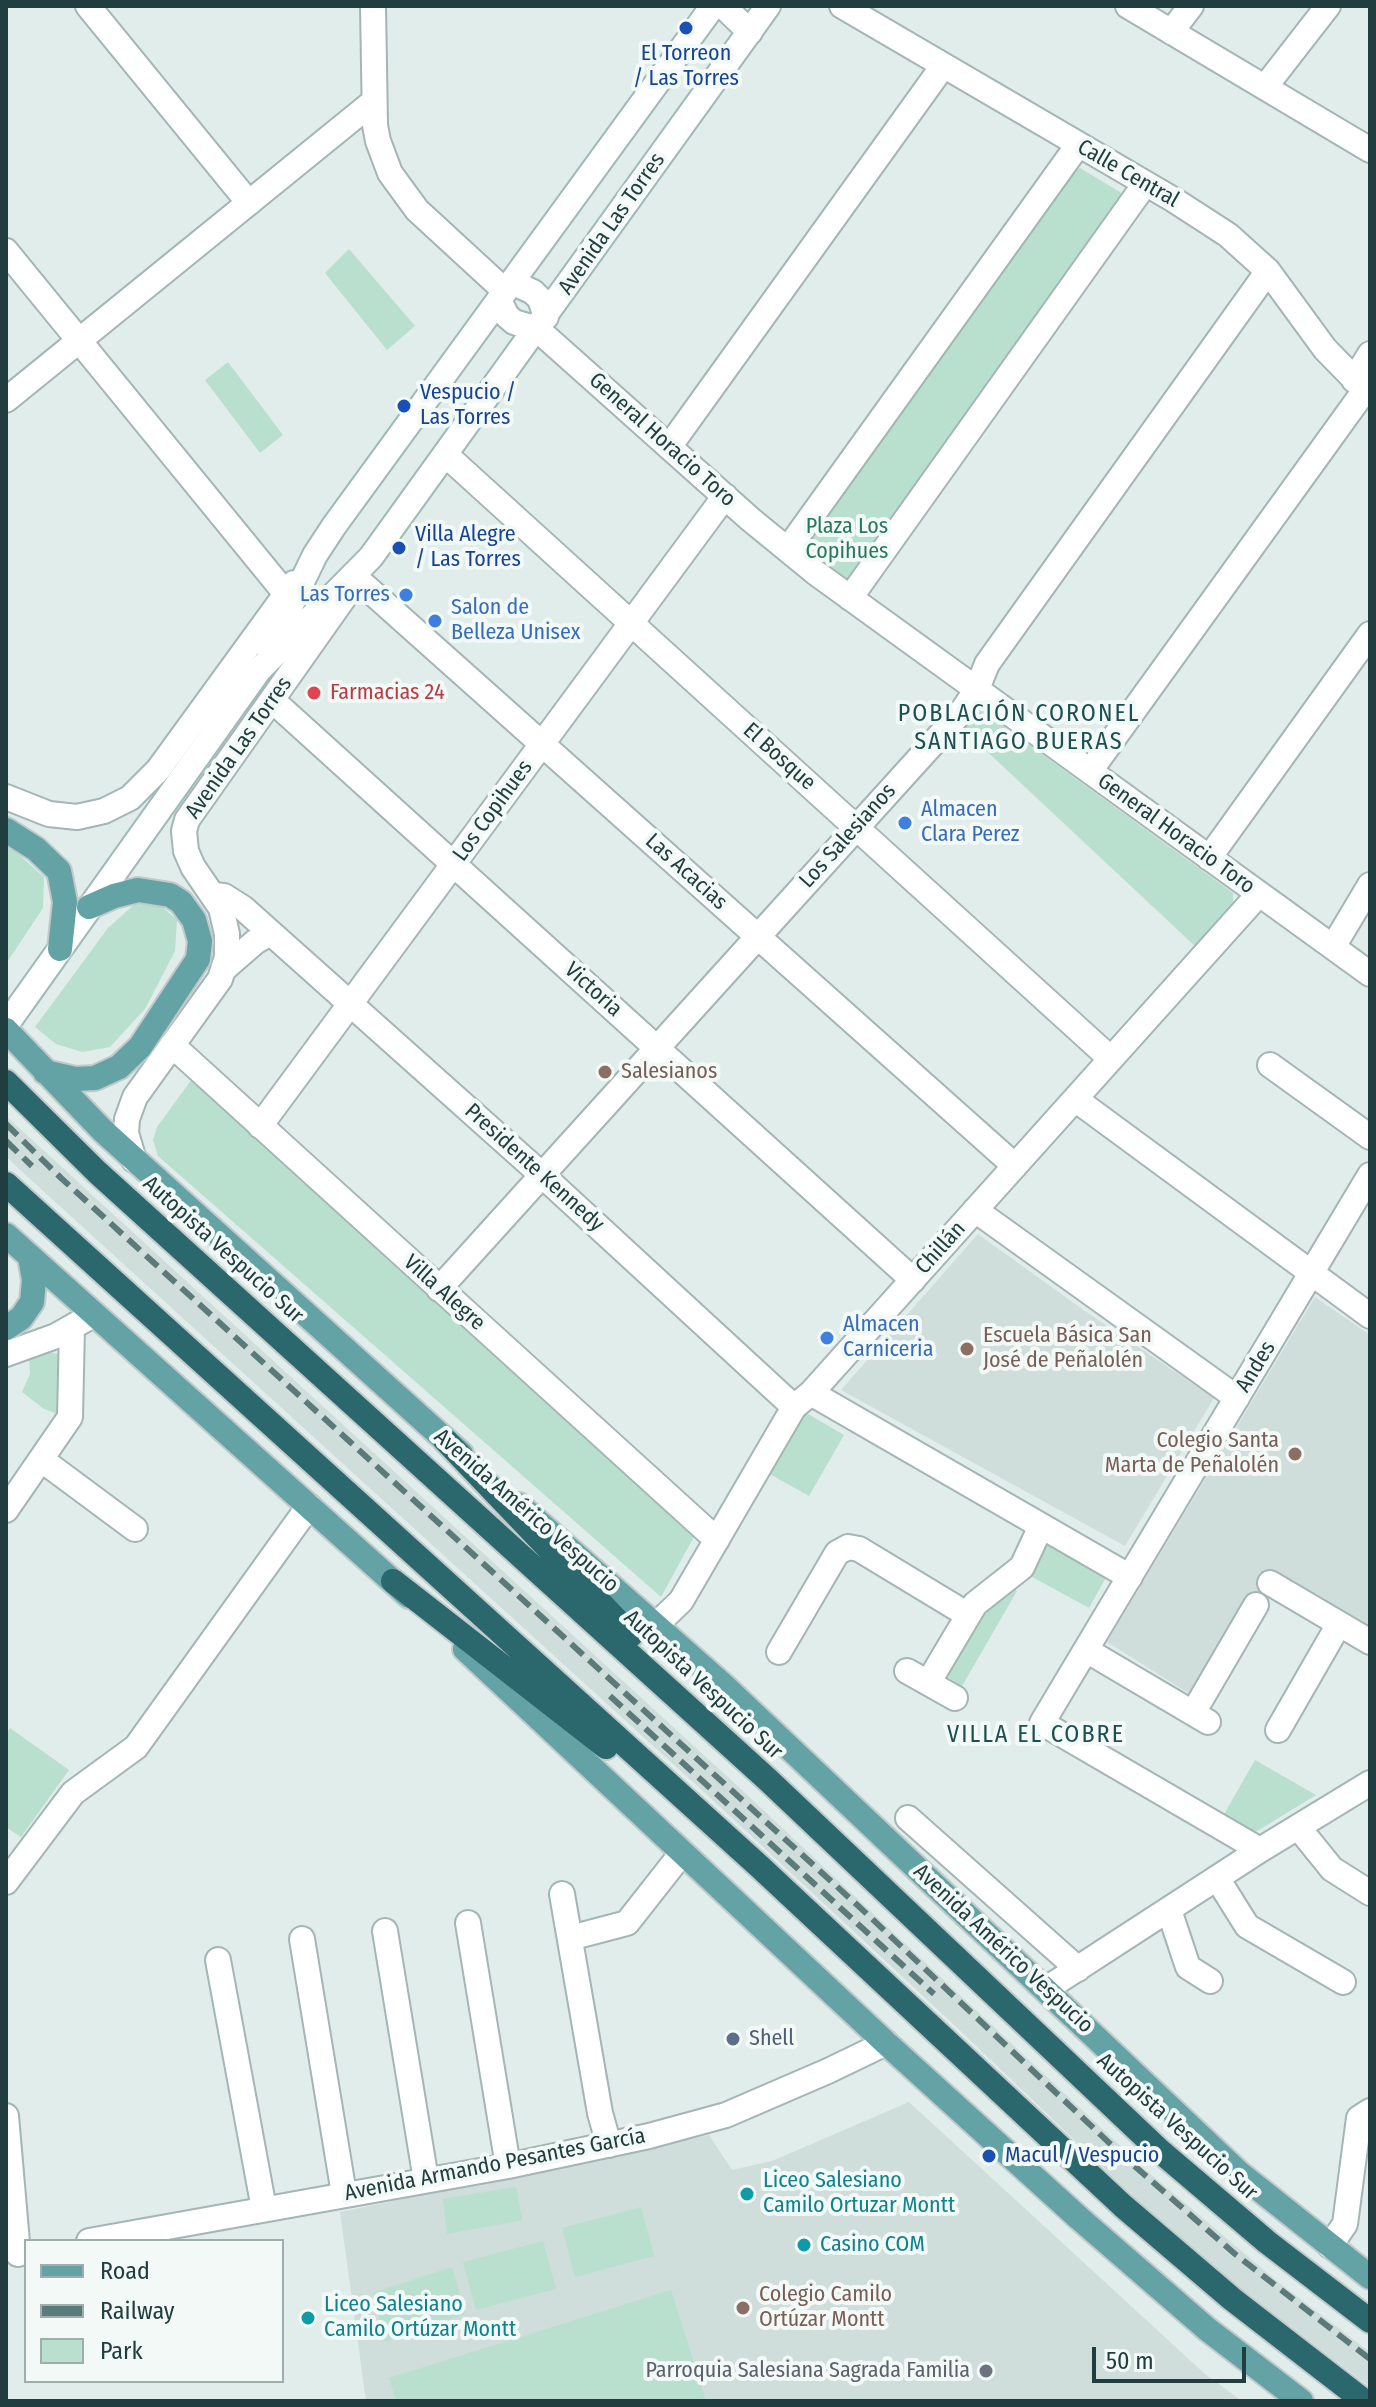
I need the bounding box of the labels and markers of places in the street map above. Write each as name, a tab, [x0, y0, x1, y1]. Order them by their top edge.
marker: El Torreon / Las Torres	[677, 19, 695, 37]
place label: El Torreon / Las Torres	[633, 41, 739, 92]
place label: Vespucio / Las Torres	[420, 380, 516, 432]
marker: Vespucio / Las Torres	[395, 397, 413, 415]
place label: Villa Alegre / Las Torres	[415, 522, 521, 574]
marker: Villa Alegre / Las Torres	[390, 539, 408, 557]
place label: Las Torres	[300, 582, 390, 608]
marker: Las Torres	[397, 586, 415, 604]
place label: Salon de Belleza Unisex	[451, 595, 580, 646]
marker: Salon de Belleza Unisex	[426, 612, 444, 630]
place label: Farmacias 24	[330, 680, 445, 706]
marker: Farmacias 24	[305, 684, 323, 702]
place label: Almacen Clara Perez	[921, 797, 1020, 848]
marker: Almacen Clara Perez	[896, 814, 914, 832]
place label: Salesianos	[621, 1059, 717, 1085]
marker: Salesianos	[596, 1063, 614, 1081]
place label: Almacen Carniceria	[843, 1312, 933, 1364]
place label: Escuela Básica San José de Peñalolén	[983, 1323, 1152, 1374]
marker: Almacen Carniceria	[818, 1329, 836, 1347]
marker: Escuela Básica San José de Peñalolén	[958, 1340, 976, 1358]
place label: Colegio Santa Marta de Peñalolén	[1105, 1428, 1279, 1480]
marker: Colegio Santa Marta de Peñalolén	[1286, 1445, 1304, 1463]
place label: Shell	[749, 2026, 794, 2052]
marker: Shell	[724, 2030, 742, 2048]
place label: Macul / Vespucio	[1005, 2143, 1159, 2169]
marker: Macul / Vespucio	[980, 2147, 998, 2165]
place label: Liceo Salesiano Camilo Ortuzar Montt	[763, 2168, 955, 2220]
marker: Liceo Salesiano Camilo Ortuzar Montt	[738, 2185, 756, 2203]
place label: Casino COM	[820, 2232, 925, 2258]
marker: Casino COM	[795, 2236, 813, 2254]
place label: Colegio Camilo Ortúzar Montt	[759, 2282, 892, 2334]
place label: Liceo Salesiano Camilo Ortúzar Montt	[324, 2292, 516, 2344]
marker: Colegio Camilo Ortúzar Montt	[734, 2299, 752, 2317]
marker: Liceo Salesiano Camilo Ortúzar Montt	[299, 2309, 317, 2327]
place label: Parroquia Salesiana Sagrada Familia	[645, 2358, 970, 2384]
marker: Parroquia Salesiana Sagrada Familia	[977, 2362, 995, 2380]

